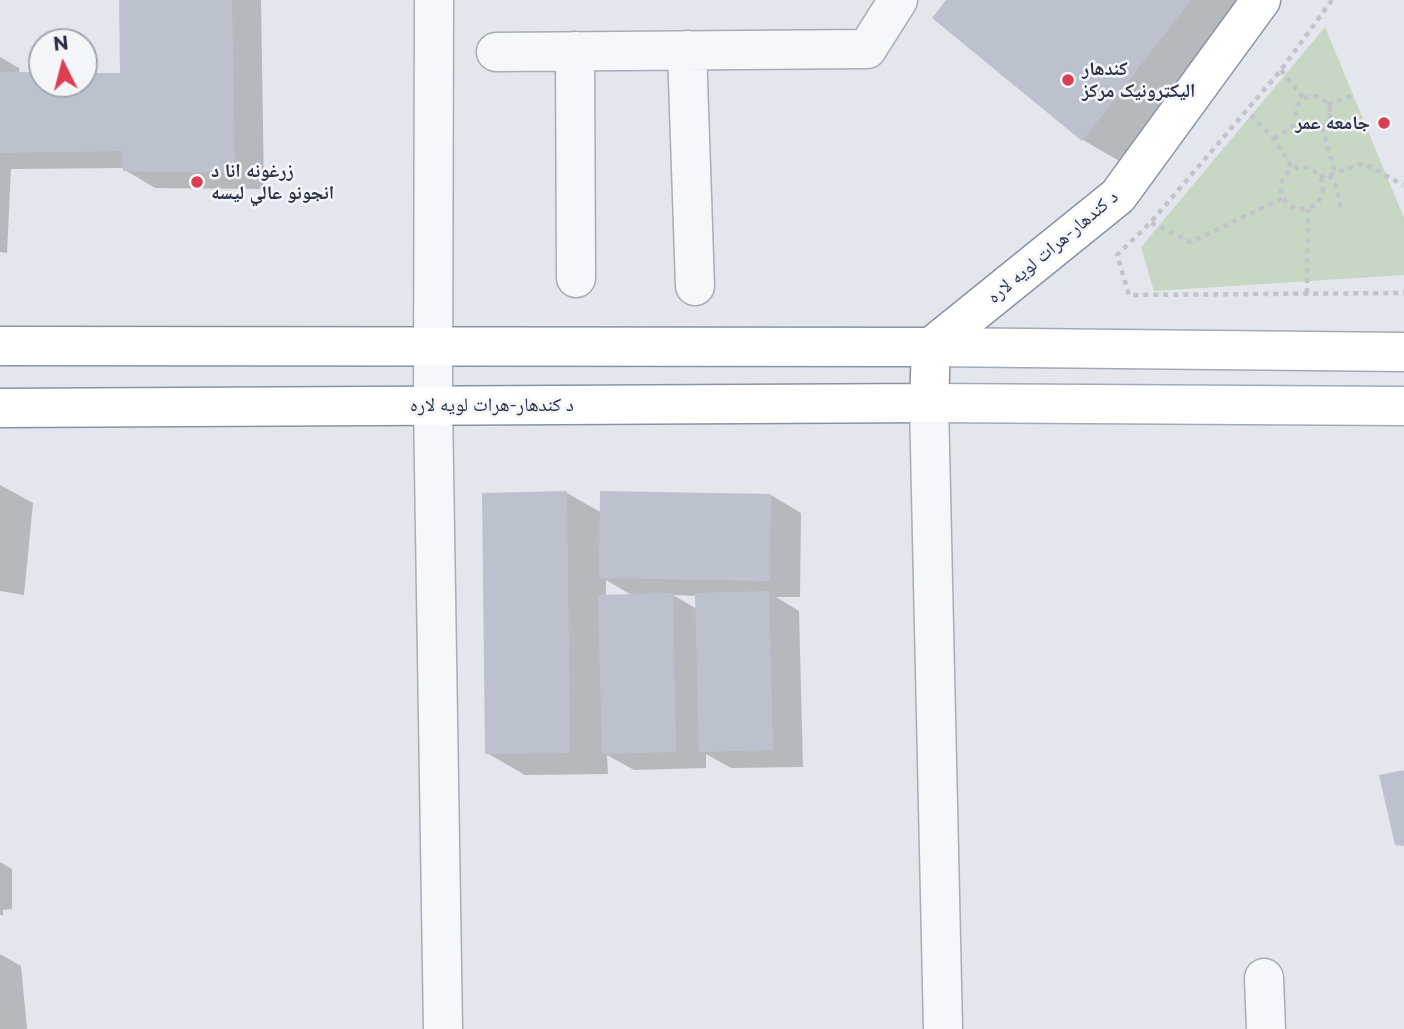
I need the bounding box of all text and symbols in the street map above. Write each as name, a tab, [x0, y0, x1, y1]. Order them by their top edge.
north arrow	[28, 28, 98, 98]
text: N	[52, 31, 70, 56]
place label: کندهار الیکټرونیک مرکز	[1082, 58, 1195, 102]
marker: کندهار الیکټرونیک مرکز	[1060, 72, 1076, 88]
place label: جامعه عمر	[1295, 112, 1370, 134]
marker: جامعه عمر	[1376, 115, 1392, 131]
place label: زرغونه انا د انجونو عالي لیسه	[211, 160, 334, 204]
marker: زرغونه انا د انجونو عالي لیسه	[189, 174, 205, 190]
street label: د کندهار-هرات لويه لاره	[983, 186, 1123, 308]
street label: د کندهار-هرات لويه لاره	[410, 394, 574, 416]

